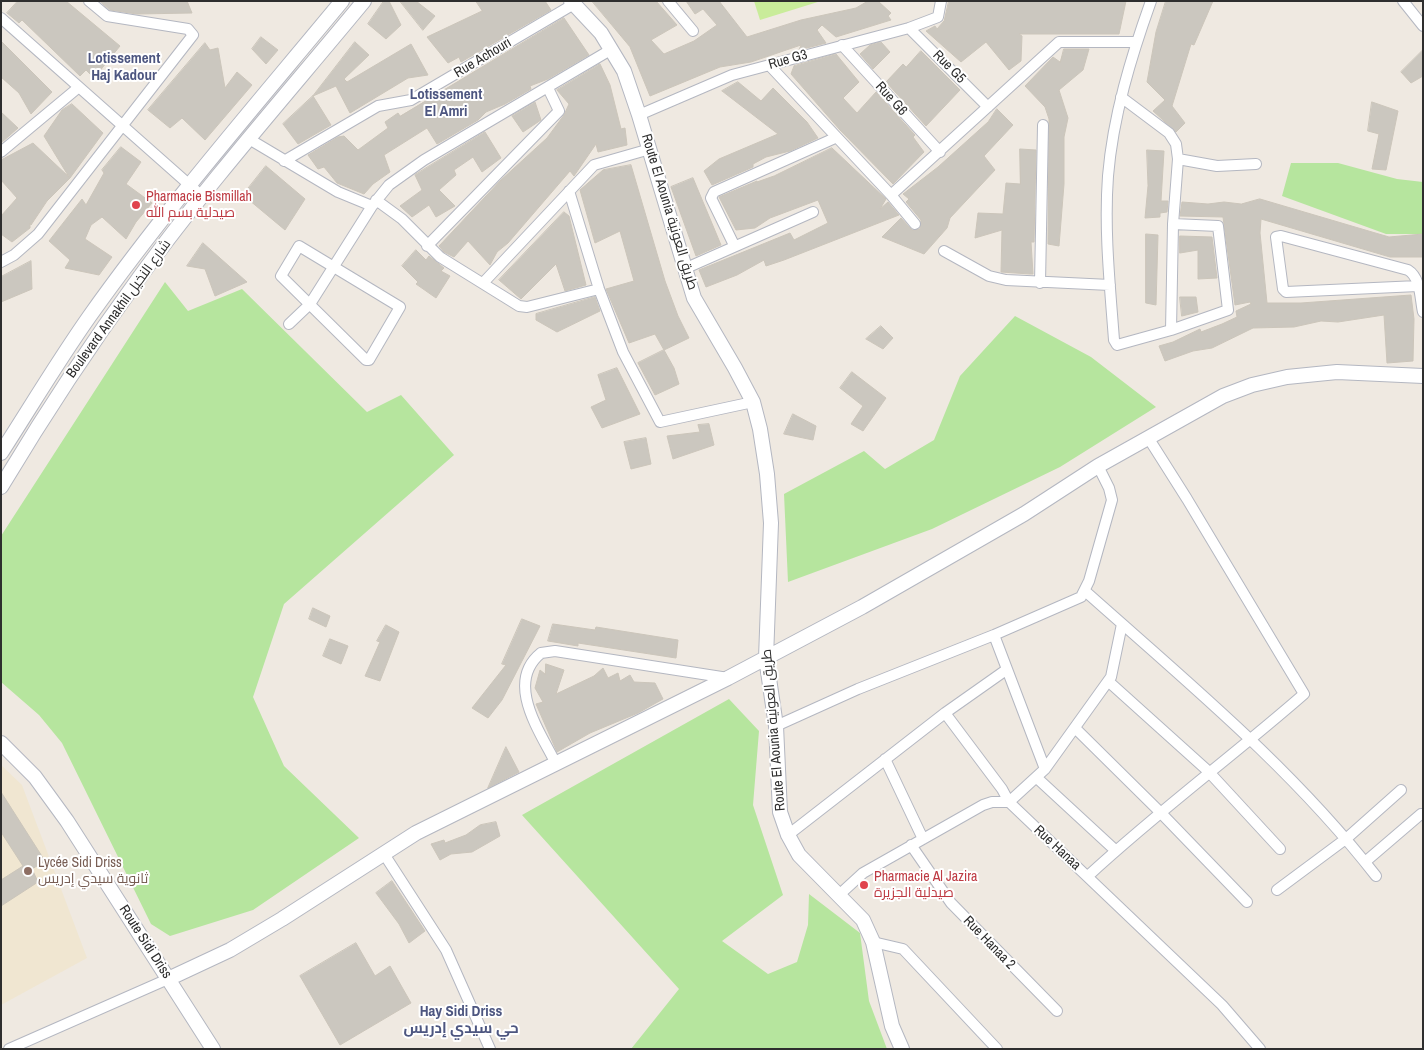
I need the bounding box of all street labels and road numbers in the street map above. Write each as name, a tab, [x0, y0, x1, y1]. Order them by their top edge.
street label: Rue Achouri	[451, 34, 515, 82]
street label: Rue G3	[767, 46, 809, 74]
street label: Rue G5	[929, 47, 969, 87]
street label: Rue G6	[872, 79, 910, 119]
street label: Route El Aounia طريق العونية	[637, 132, 701, 292]
street label: Boulevard Annakhil شارع النخيل	[63, 236, 175, 382]
street label: Route El Aounia طريق العونية	[759, 648, 789, 812]
street label: Rue Hanaa	[1030, 822, 1084, 874]
street label: Route Sidi Driss	[115, 902, 175, 982]
street label: Rue Hanaa 2	[959, 913, 1019, 973]

